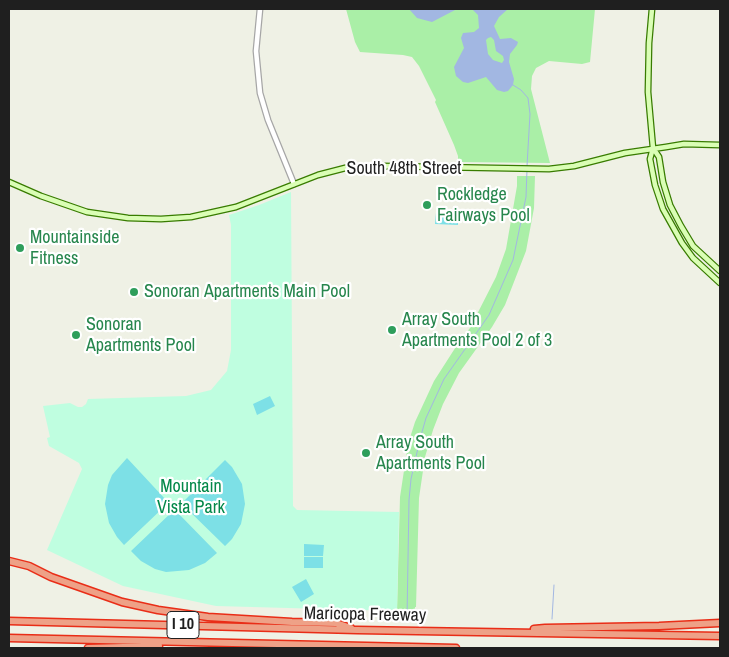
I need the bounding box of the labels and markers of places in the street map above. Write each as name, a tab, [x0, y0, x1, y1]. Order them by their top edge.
place label: Rockledge Fairways Pool	[437, 184, 530, 226]
marker: Rockledge Fairways Pool	[421, 199, 433, 211]
place label: Mountainside Fitness	[30, 227, 119, 270]
marker: Mountainside Fitness	[14, 242, 26, 254]
place label: Sonoran Apartments Main Pool	[144, 281, 350, 303]
marker: Sonoran Apartments Main Pool	[128, 286, 140, 298]
place label: Array South Apartments Pool 2 of 3	[402, 309, 552, 352]
place label: Sonoran Apartments Pool	[86, 314, 195, 356]
marker: Array South Apartments Pool 2 of 3	[386, 324, 398, 336]
marker: Sonoran Apartments Pool	[70, 329, 82, 341]
place label: Array South Apartments Pool	[376, 432, 485, 474]
marker: Array South Apartments Pool	[360, 447, 372, 459]

